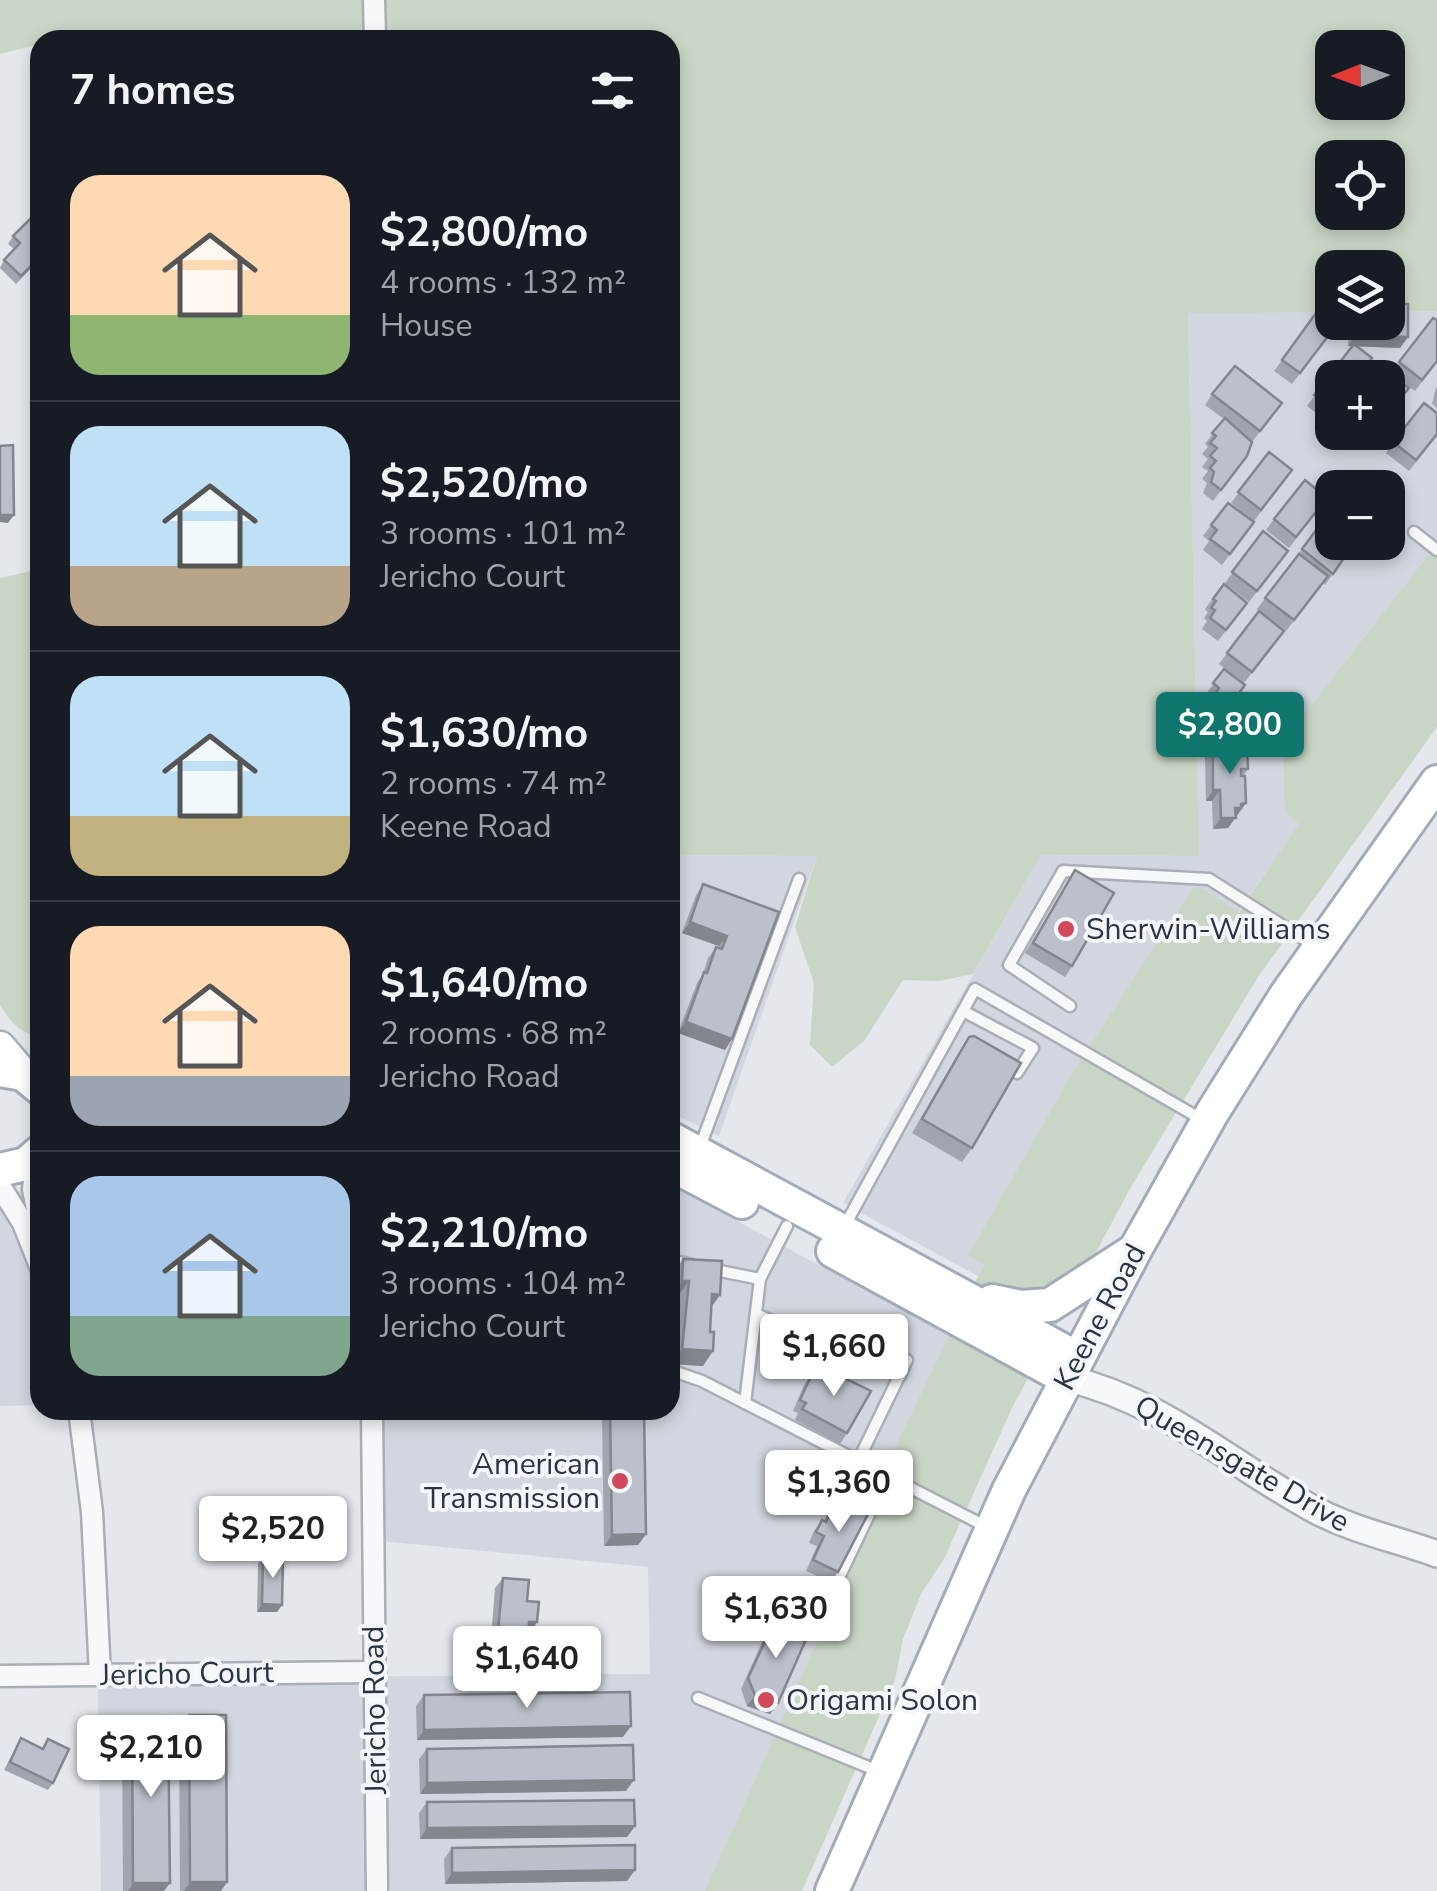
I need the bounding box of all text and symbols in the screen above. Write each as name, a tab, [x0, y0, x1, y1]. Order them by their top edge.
north arrow	[1315, 30, 1405, 120]
map controls	[1315, 30, 1405, 560]
text: 7 homes	[70, 62, 235, 119]
icon: filters	[585, 63, 640, 118]
button: locate	[1315, 140, 1405, 230]
text: $2,800/mo	[380, 204, 588, 261]
icon: home	[150, 215, 270, 335]
button: layers	[1315, 250, 1405, 340]
text: 4 rooms · 132 m²	[380, 261, 626, 304]
text: House	[380, 304, 473, 347]
button: +	[1315, 360, 1405, 450]
text: $2,520/mo	[380, 455, 588, 512]
icon: home	[150, 466, 270, 586]
button: −	[1315, 470, 1405, 560]
text: 3 rooms · 101 m²	[380, 512, 626, 555]
text: Jericho Court	[380, 555, 565, 598]
pin: $2,800	[1149, 692, 1311, 777]
text: $2,800	[1178, 703, 1282, 746]
text: $1,630/mo	[380, 705, 588, 762]
icon: home	[150, 716, 270, 836]
text: 2 rooms · 74 m²	[380, 762, 607, 805]
text: Keene Road	[380, 805, 552, 848]
place label: Sherwin-Williams	[1086, 909, 1330, 950]
marker: Sherwin-Williams	[1055, 918, 1077, 940]
text: $1,640/mo	[380, 955, 588, 1012]
icon: home	[150, 966, 270, 1086]
text: 2 rooms · 68 m²	[380, 1012, 607, 1055]
text: Jericho Road	[380, 1055, 560, 1098]
text: $2,210/mo	[380, 1205, 588, 1262]
icon: home	[150, 1216, 270, 1336]
street label: Keene Road	[1044, 1236, 1156, 1398]
text: 3 rooms · 104 m²	[380, 1262, 626, 1305]
text: Jericho Court	[380, 1305, 565, 1348]
pin: $1,660	[753, 1314, 915, 1399]
text: $1,660	[782, 1325, 886, 1368]
street label: Queensgate Drive	[1127, 1386, 1357, 1542]
place label: American Transmission	[424, 1444, 600, 1519]
pin: $1,360	[758, 1450, 920, 1535]
text: $1,360	[787, 1461, 891, 1504]
marker: American Transmission	[609, 1470, 631, 1492]
pin: $2,520	[192, 1496, 354, 1581]
text: $2,520	[221, 1507, 325, 1550]
pin: $1,630	[695, 1576, 857, 1661]
text: $1,630	[724, 1587, 828, 1630]
street label: Jericho Road	[353, 1625, 397, 1796]
pin: $1,640	[446, 1626, 608, 1711]
text: $1,640	[475, 1637, 579, 1680]
street label: Jericho Court	[99, 1652, 275, 1696]
place label: Origami Solon	[786, 1680, 978, 1721]
marker: Origami Solon	[755, 1689, 777, 1711]
pin: $2,210	[70, 1715, 232, 1800]
text: $2,210	[99, 1726, 203, 1769]

